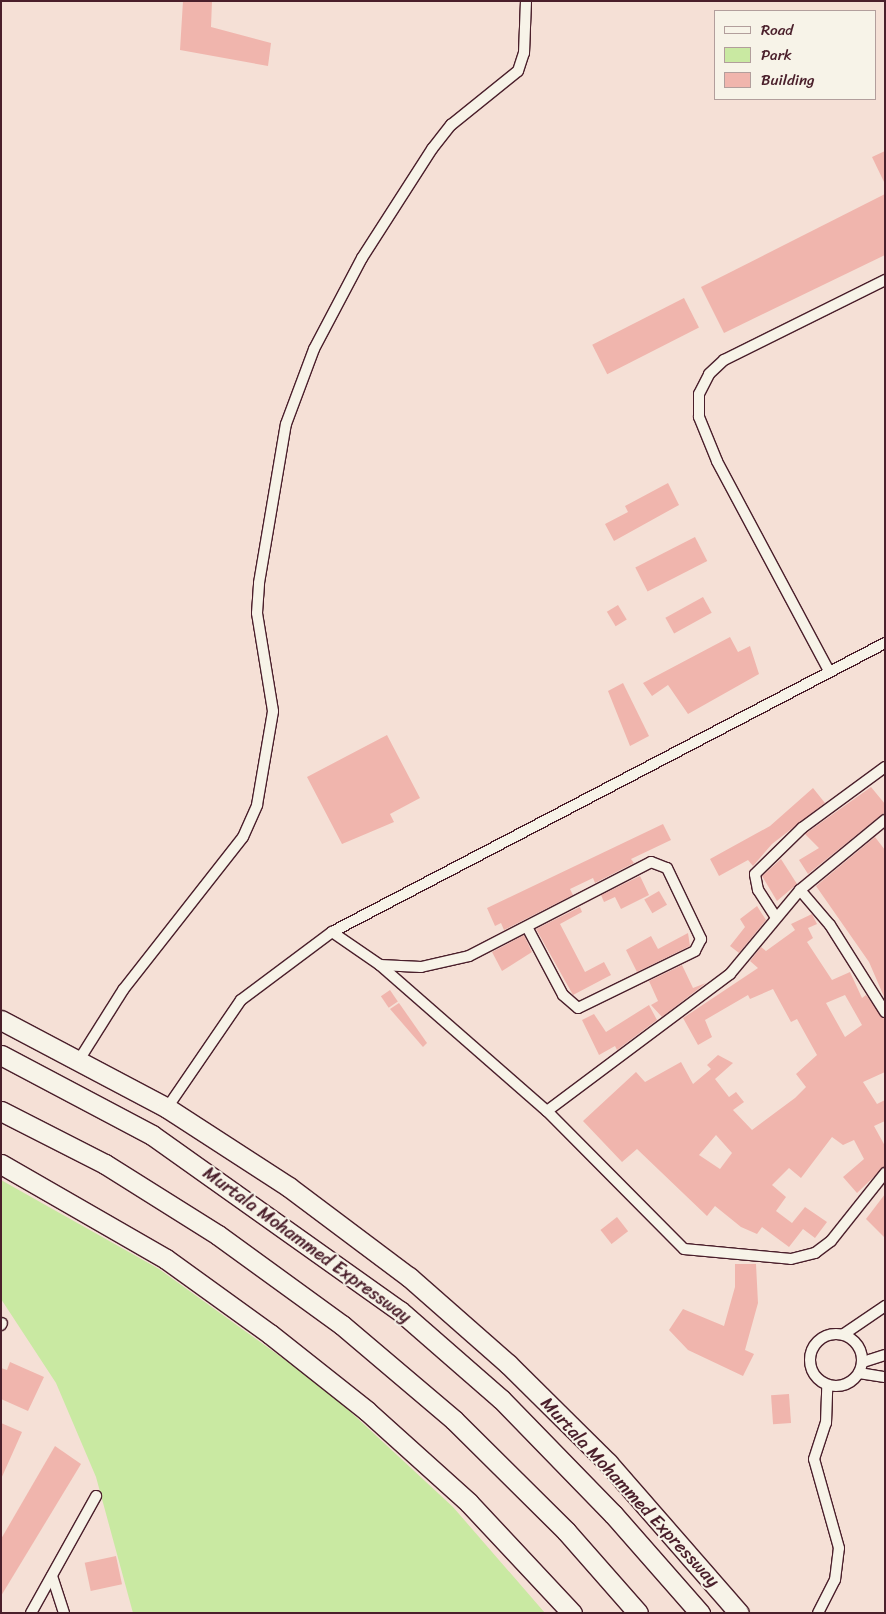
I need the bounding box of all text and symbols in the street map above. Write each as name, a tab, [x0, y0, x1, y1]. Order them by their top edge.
legend	[714, 10, 876, 100]
text: Road	[761, 17, 793, 43]
text: Park	[761, 42, 792, 68]
text: Building	[761, 67, 815, 93]
street label: Murtala Mohammed Expressway	[198, 1162, 416, 1328]
street label: Murtala Mohammed Expressway	[536, 1392, 724, 1592]

